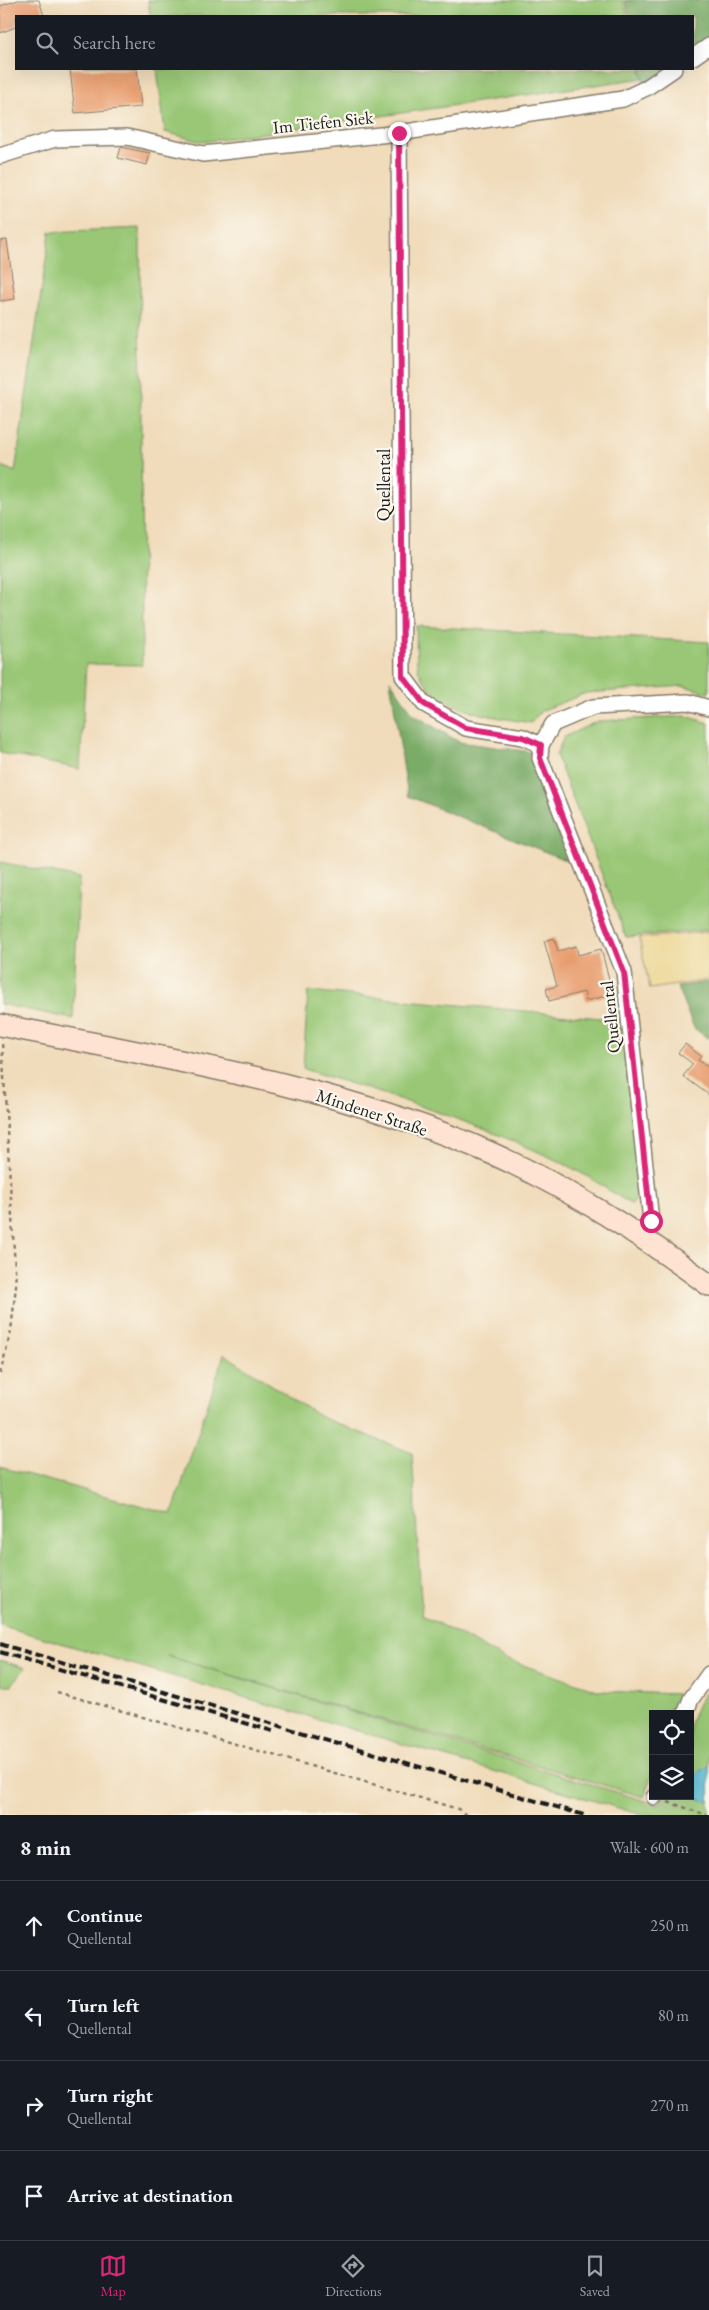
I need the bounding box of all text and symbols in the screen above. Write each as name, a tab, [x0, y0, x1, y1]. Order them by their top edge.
search box	[15, 15, 694, 70]
icon: search	[33, 29, 61, 57]
text: Search here	[73, 30, 155, 55]
street label: Im Tiefen Siek	[272, 105, 375, 139]
route end	[388, 122, 411, 145]
street label: Quellental	[372, 449, 395, 521]
street label: Quellental	[595, 980, 625, 1054]
street label: Mindener Straße	[313, 1083, 431, 1141]
route start	[640, 1210, 663, 1233]
map controls	[649, 1710, 694, 1800]
button: locate	[649, 1710, 694, 1755]
button: layers	[649, 1755, 694, 1800]
text: 8 min	[20, 1834, 71, 1861]
text: Walk · 600 m	[610, 1837, 689, 1858]
text: Continue	[67, 1903, 142, 1928]
icon: ahead	[20, 1912, 48, 1940]
text: 250 m	[650, 1915, 689, 1936]
text: Quellental	[67, 1928, 132, 1949]
text: Turn left	[67, 1993, 139, 2018]
icon: left	[20, 2002, 48, 2030]
text: 80 m	[658, 2005, 689, 2026]
text: Quellental	[67, 2018, 132, 2039]
text: Turn right	[67, 2083, 153, 2108]
icon: right	[20, 2092, 48, 2120]
text: 270 m	[650, 2095, 689, 2116]
text: Quellental	[67, 2108, 132, 2129]
icon: arrive	[20, 2182, 48, 2210]
text: Arrive at destination	[67, 2183, 233, 2208]
tab: Map	[99, 2252, 127, 2300]
tab: Directions	[325, 2252, 382, 2300]
tab: Saved	[580, 2252, 610, 2300]

